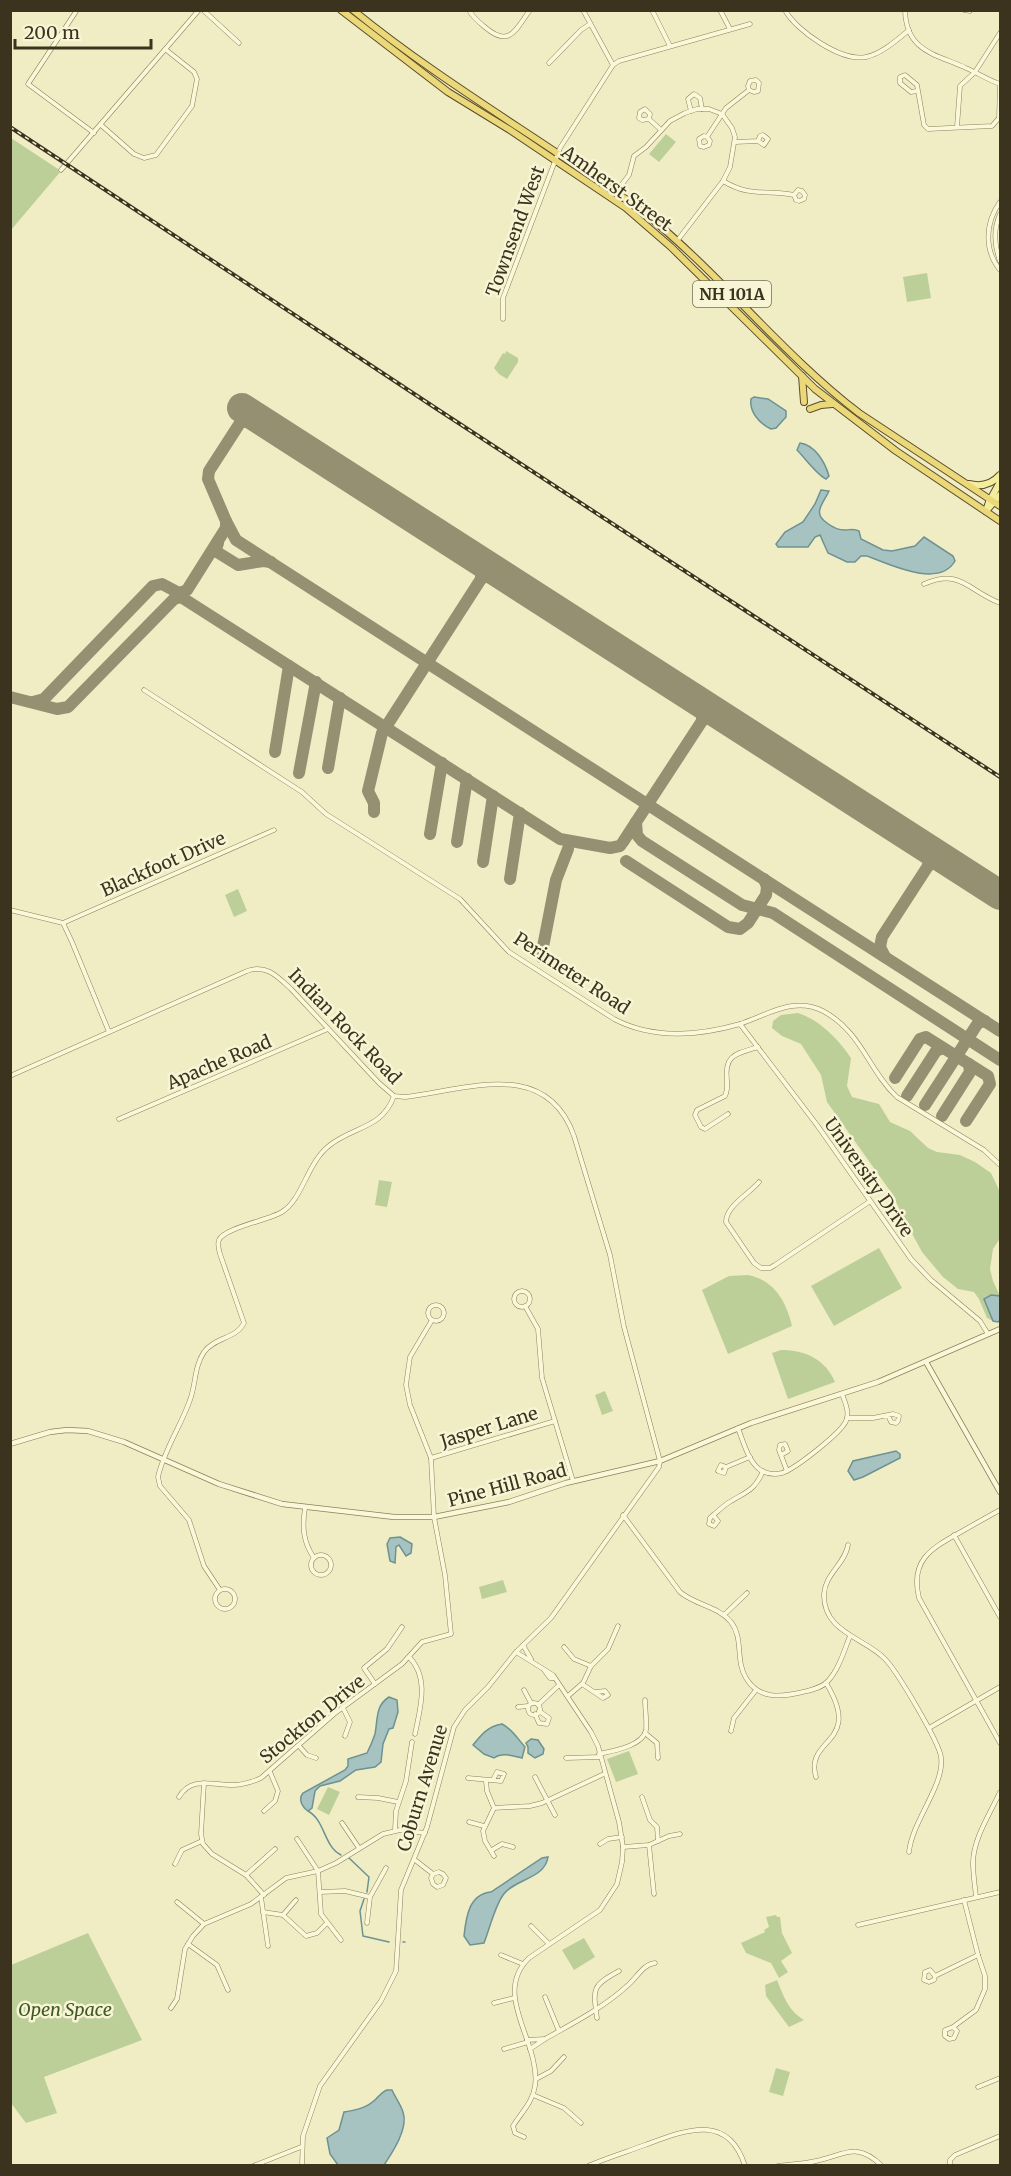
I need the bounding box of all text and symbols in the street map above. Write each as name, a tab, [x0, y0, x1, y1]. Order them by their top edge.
scale bar	[15, 12, 152, 50]
text: 200 m	[24, 21, 80, 44]
street label: Amherst Street	[556, 140, 677, 236]
street label: Townsend West	[481, 162, 549, 300]
road number: NH 101A	[693, 281, 771, 307]
street label: Blackfoot Drive	[97, 826, 229, 902]
street label: Perimeter Road	[510, 927, 635, 1019]
street label: Indian Rock Road	[284, 963, 406, 1089]
street label: Apache Road	[162, 1030, 275, 1095]
street label: University Drive	[819, 1113, 919, 1241]
street label: Jasper Lane	[437, 1401, 540, 1453]
street label: Pine Hill Road	[445, 1458, 569, 1512]
street label: Stockton Drive	[255, 1670, 369, 1768]
street label: Coburn Avenue	[392, 1722, 452, 1854]
park label: Open Space	[18, 1998, 112, 2021]

